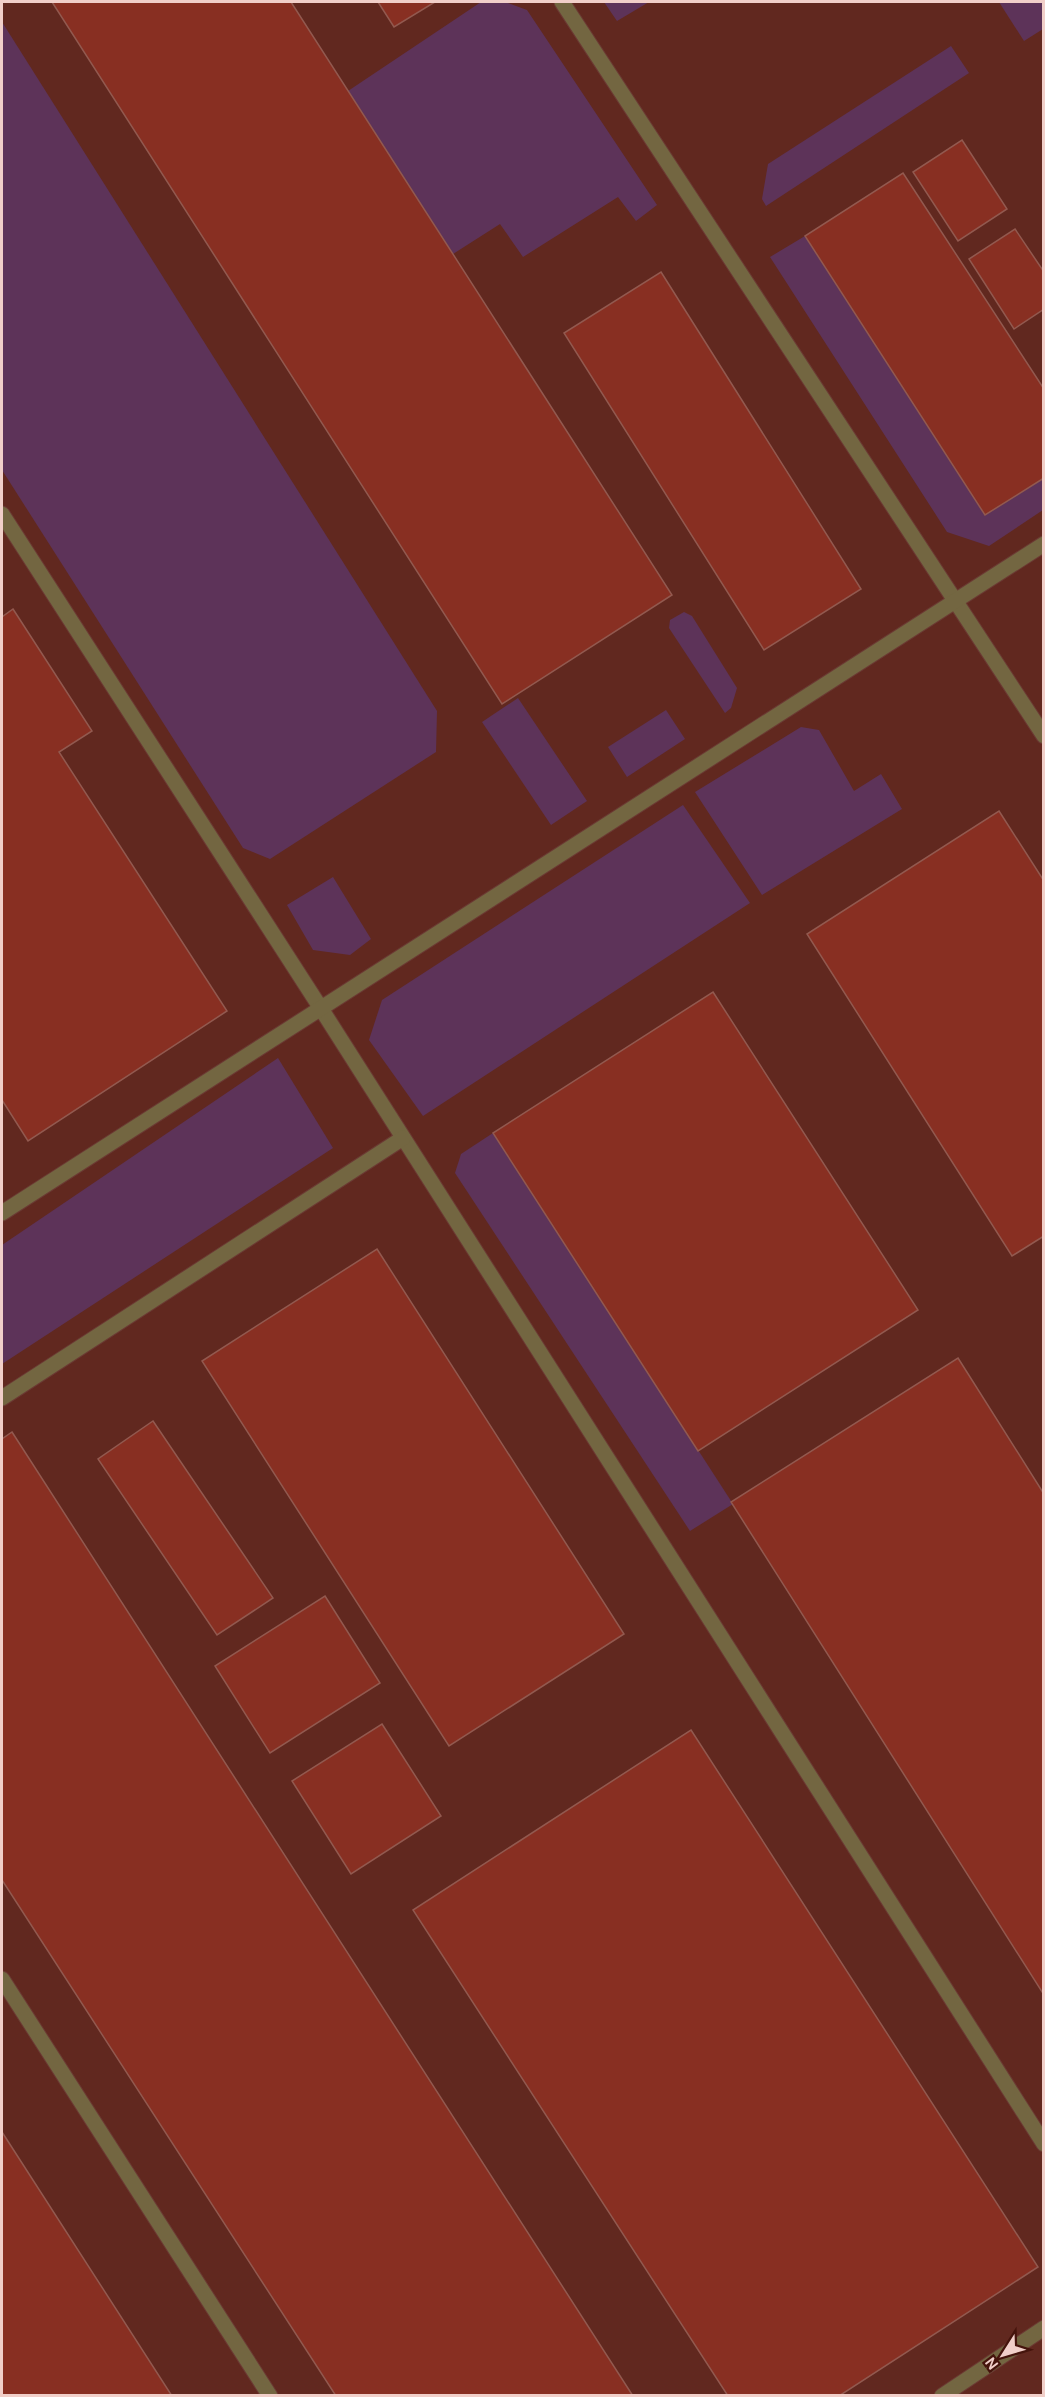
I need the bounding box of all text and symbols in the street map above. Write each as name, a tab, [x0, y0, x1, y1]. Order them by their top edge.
north arrow	[973, 2325, 1033, 2385]
text: N	[980, 2353, 1002, 2374]

